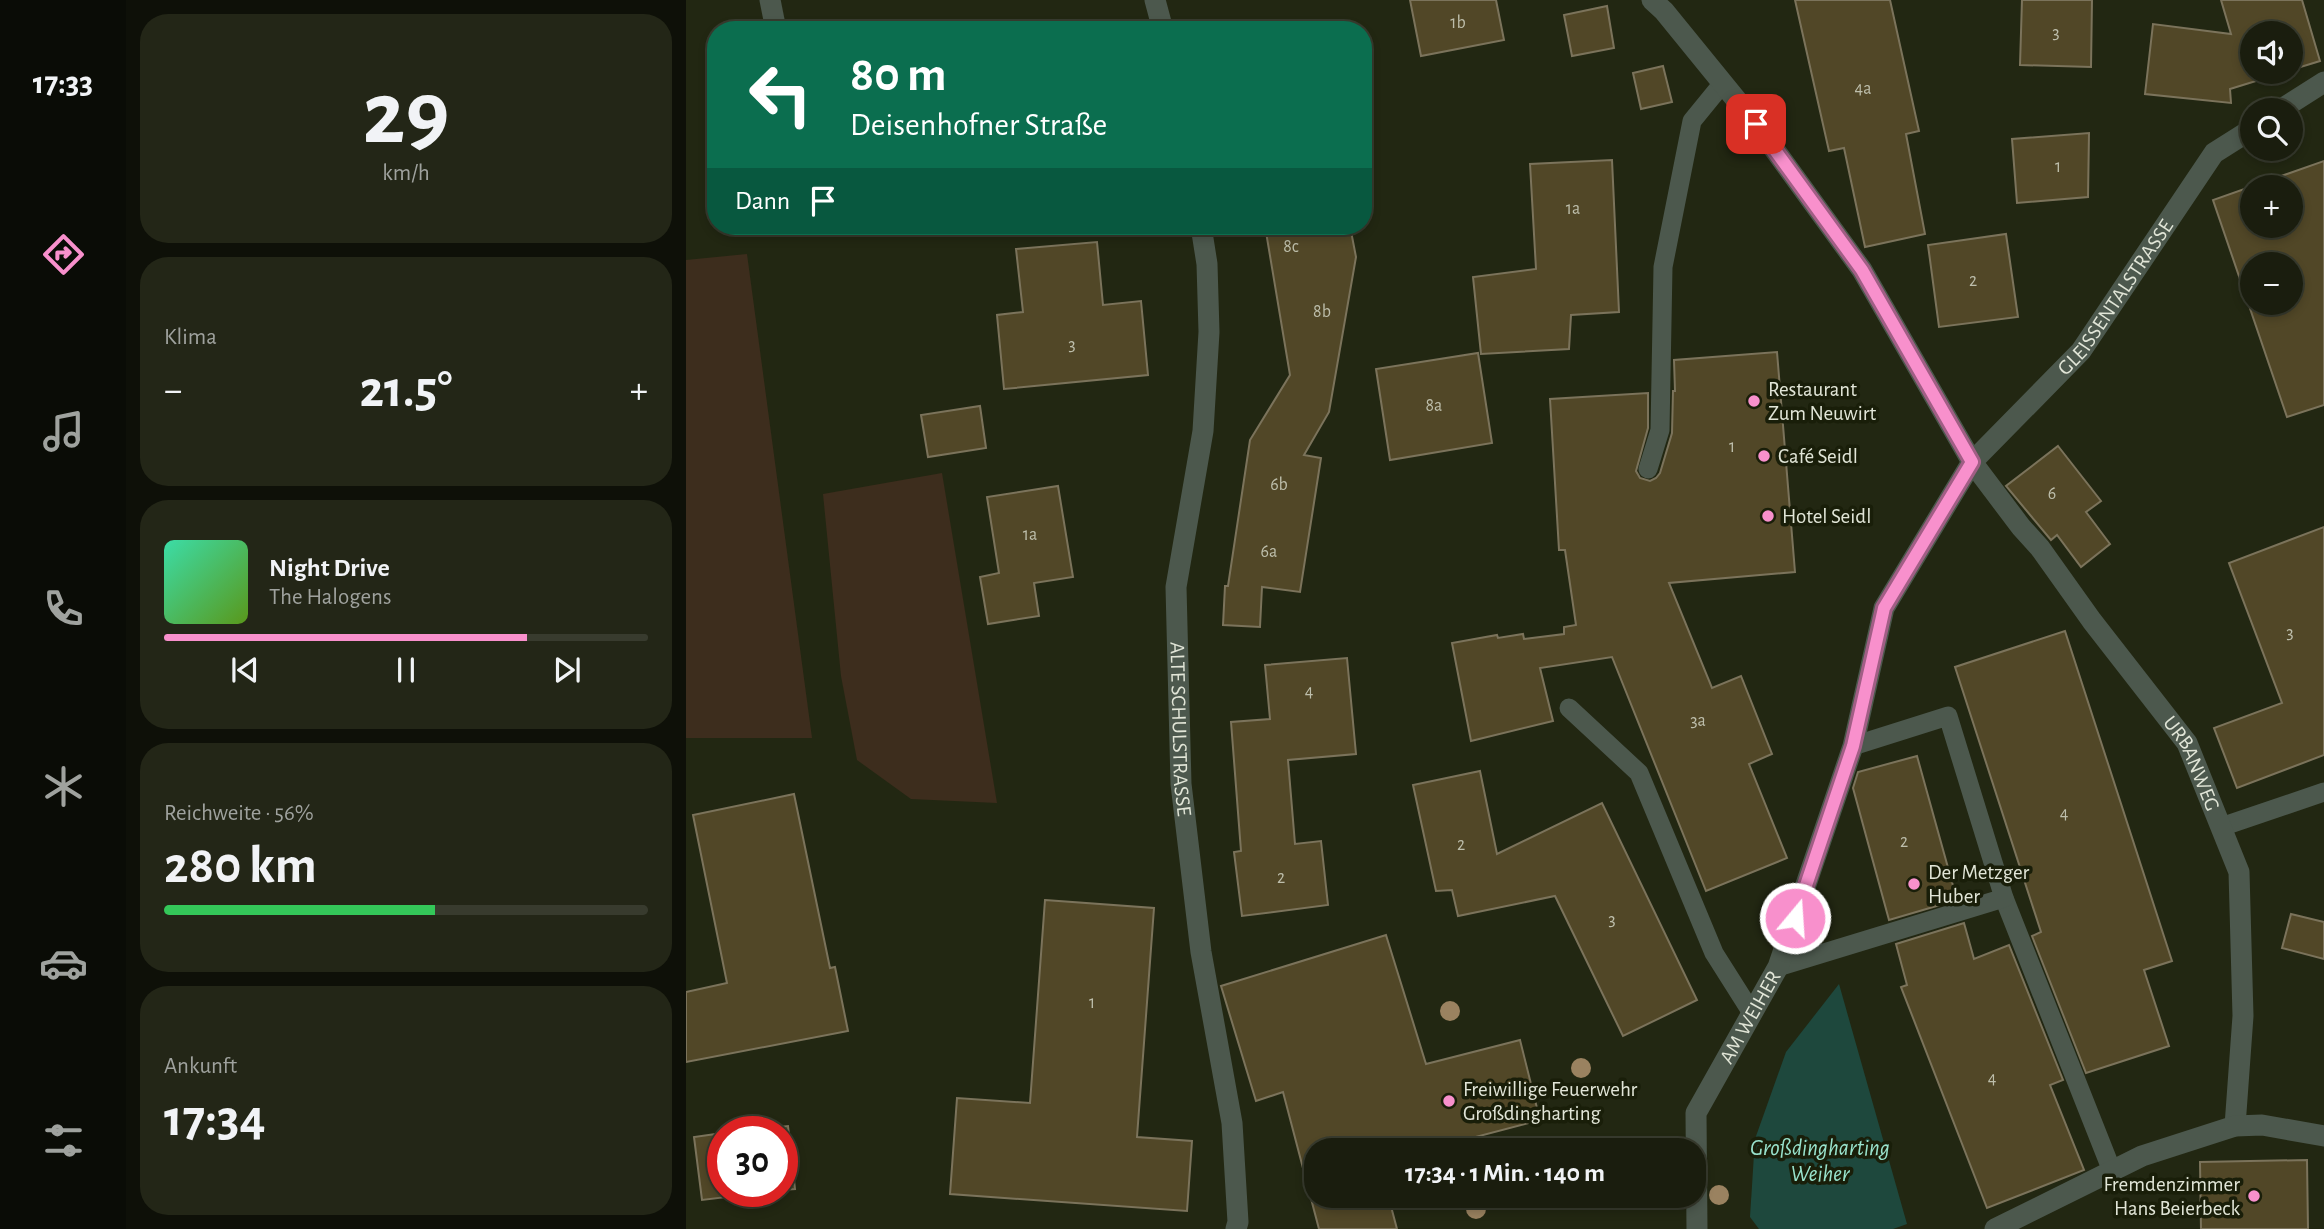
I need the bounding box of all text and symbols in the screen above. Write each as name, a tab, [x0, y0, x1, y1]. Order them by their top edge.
house number: 1b	[1450, 14, 1466, 32]
map controls	[2240, 21, 2303, 315]
button: sound	[2240, 21, 2303, 84]
house number: 3	[2052, 24, 2060, 42]
icon: left	[735, 49, 826, 140]
text: 80 m	[850, 51, 947, 100]
text: 17:33	[33, 67, 93, 99]
text: 29	[363, 69, 449, 160]
house number: 4a	[1855, 80, 1871, 98]
pin	[1726, 94, 1786, 154]
button: search	[2240, 98, 2303, 161]
icon: arrive	[1737, 105, 1775, 143]
text: Deisenhofner Straße	[850, 109, 1107, 141]
house number: 1	[2055, 158, 2061, 176]
text: km/h	[382, 162, 430, 185]
button: +	[2240, 175, 2303, 238]
icon: arrive	[804, 182, 842, 220]
text: Dann	[735, 188, 790, 214]
house number: 1a	[1566, 200, 1580, 218]
street label: GLEISSENTALSTRASSE	[2053, 216, 2177, 379]
icon: directions	[39, 230, 88, 279]
house number: 8c	[1283, 238, 1299, 256]
button: −	[2240, 252, 2303, 315]
house number: 2	[1969, 272, 1977, 290]
house number: 8b	[1313, 303, 1331, 321]
text: Klima	[164, 326, 217, 349]
house number: 3	[1068, 336, 1076, 354]
text: 21.5°	[360, 364, 452, 416]
text: −	[164, 372, 182, 410]
text: +	[630, 372, 648, 410]
place label: Restaurant Zum Neuwirt	[1768, 379, 1877, 424]
marker: Restaurant Zum Neuwirt	[1746, 393, 1762, 409]
house number: 8a	[1426, 397, 1442, 415]
icon: music	[39, 407, 88, 456]
house number: 1	[1729, 438, 1735, 456]
place label: Café Seidl	[1778, 446, 1858, 467]
marker: Café Seidl	[1756, 448, 1772, 464]
house number: 6b	[1270, 476, 1288, 494]
house number: 6	[2048, 485, 2056, 503]
place label: Hotel Seidl	[1782, 506, 1871, 527]
marker: Hotel Seidl	[1760, 508, 1776, 524]
house number: 1a	[1023, 526, 1037, 544]
house number: 6a	[1261, 543, 1277, 561]
text: Night Drive	[269, 555, 390, 581]
icon: phone	[39, 584, 88, 633]
text: The Halogens	[269, 586, 391, 609]
house number: 3	[2286, 624, 2294, 642]
street label: ALTE SCHULSTRASSE	[1167, 641, 1195, 817]
icon: previous	[226, 651, 264, 689]
icon: pause	[387, 651, 425, 689]
icon: next	[548, 651, 586, 689]
house number: 4	[1305, 683, 1314, 701]
house number: 3a	[1690, 712, 1706, 730]
street label: URBANWEG	[2159, 712, 2224, 814]
icon: climate	[39, 762, 88, 811]
text: Reichweite · 56%	[164, 802, 314, 825]
house number: 4	[2060, 805, 2069, 823]
house number: 2	[1900, 833, 1908, 851]
house number: 2	[1457, 836, 1465, 854]
text: 280 km	[164, 840, 317, 892]
place label: Der Metzger Huber	[1928, 862, 2030, 907]
house number: 2	[1277, 869, 1285, 887]
marker: Der Metzger Huber	[1906, 876, 1922, 892]
position arrow	[1758, 881, 1832, 955]
house number: 3	[1608, 911, 1616, 929]
icon: car	[39, 939, 88, 988]
street label: AM WEIHER	[1716, 967, 1784, 1067]
house number: 1	[1089, 994, 1095, 1012]
text: Ankunft	[164, 1055, 237, 1078]
house number: 4	[1988, 1070, 1997, 1088]
place label: Freiwillige Feuerwehr Großdingharting	[1463, 1079, 1638, 1124]
text: 17:34	[164, 1093, 266, 1145]
marker: Freiwillige Feuerwehr Großdingharting	[1441, 1093, 1457, 1109]
icon: filters	[39, 1116, 88, 1165]
speed limit sign: 30	[707, 1116, 798, 1207]
water label: Großdingharting Weiher	[1750, 1137, 1890, 1186]
text: 17:34 · 1 Min. · 140 m	[1405, 1160, 1605, 1186]
place label: Fremdenzimmer Hans Beierbeck	[2103, 1174, 2240, 1219]
marker: Fremdenzimmer Hans Beierbeck	[2246, 1188, 2262, 1204]

